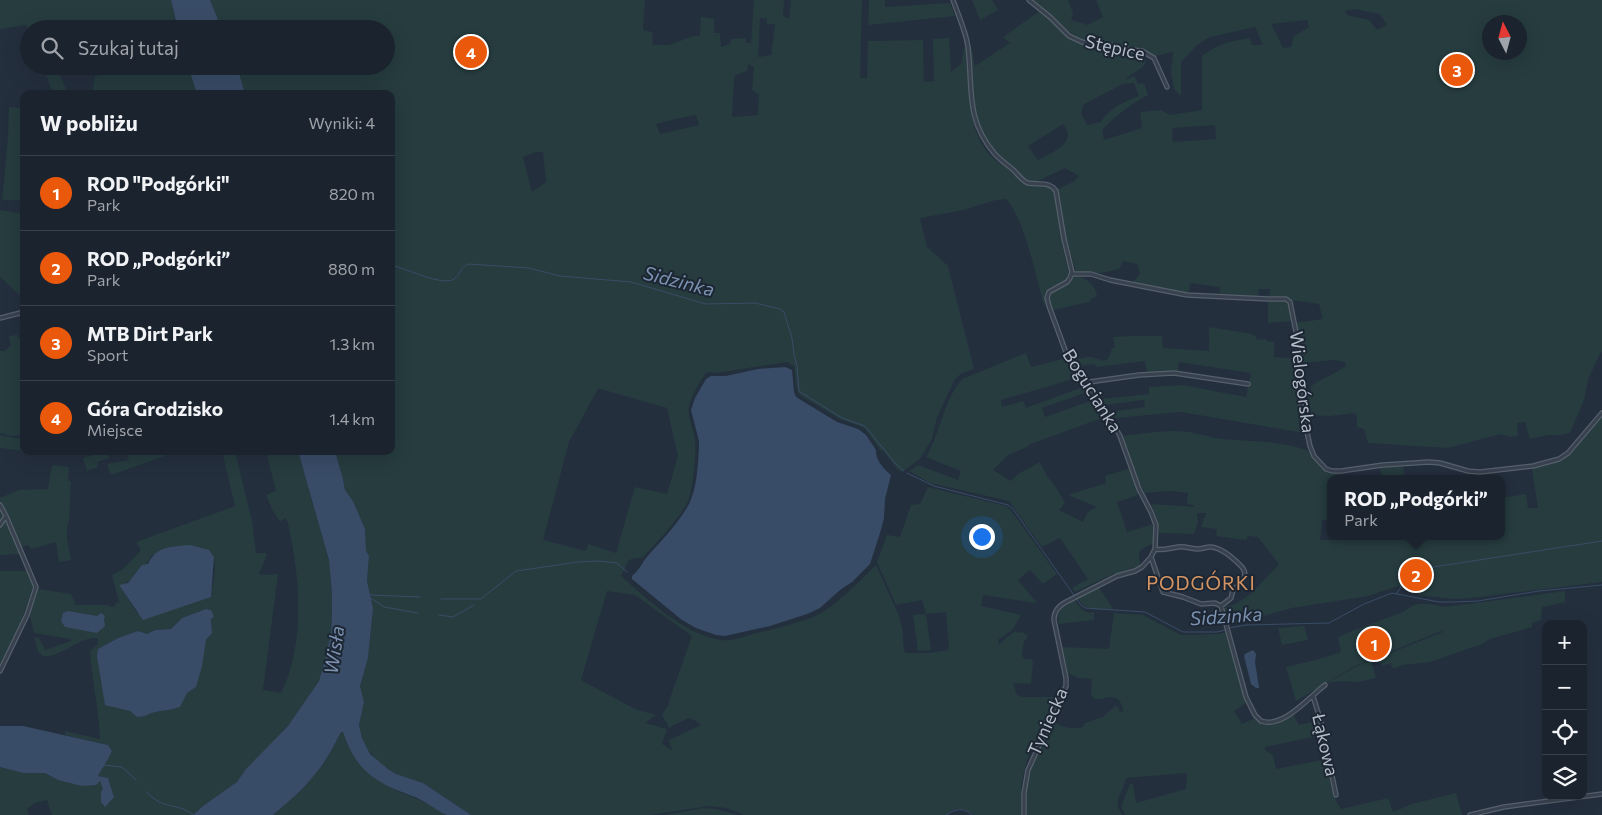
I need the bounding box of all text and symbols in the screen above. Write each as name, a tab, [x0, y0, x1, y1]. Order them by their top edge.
north arrow	[1482, 15, 1527, 60]
search box	[20, 20, 395, 75]
street label: Stępice	[1083, 29, 1147, 65]
pin: 4	[455, 33, 487, 71]
icon: search	[38, 34, 66, 62]
text: Szukaj tutaj	[78, 36, 179, 59]
pin: 3	[1441, 51, 1473, 89]
text: W pobliżu	[40, 110, 138, 135]
text: Wyniki: 4	[308, 113, 375, 132]
text: ROD "Podgórki"	[87, 172, 230, 195]
text: 1	[52, 184, 60, 203]
text: 820 m	[329, 184, 375, 203]
text: Park	[87, 195, 120, 214]
text: ROD „Podgórki”	[87, 247, 230, 270]
text: 2	[51, 259, 61, 278]
text: 880 m	[328, 259, 375, 278]
water label: Sidzinka	[641, 261, 717, 300]
text: Park	[87, 270, 120, 289]
text: MTB Dirt Park	[87, 322, 213, 345]
street label: Wielogórska	[1286, 330, 1320, 434]
text: 3	[51, 334, 61, 353]
text: 1.3 km	[330, 334, 375, 353]
text: Sport	[87, 345, 128, 364]
street label: Bogucianka	[1058, 345, 1127, 436]
text: Góra Grodzisko	[87, 397, 223, 420]
text: 4	[51, 409, 61, 428]
text: 1.4 km	[329, 409, 375, 428]
text: Miejsce	[87, 420, 143, 439]
popup	[1327, 475, 1505, 540]
text: ROD „Podgórki”	[1344, 487, 1488, 510]
text: Park	[1344, 510, 1378, 529]
your location	[969, 524, 995, 550]
pin: 2	[1400, 556, 1432, 594]
district label: PODGÓRKI	[1146, 570, 1256, 594]
water label: Sidzinka	[1189, 602, 1263, 629]
map controls	[1542, 620, 1587, 800]
button: +	[1542, 620, 1587, 665]
water label: Wisła	[319, 624, 348, 676]
pin: 1	[1358, 625, 1390, 663]
button: −	[1542, 665, 1587, 710]
street label: Tyniecka	[1022, 684, 1072, 759]
street label: Łąkowa	[1308, 710, 1344, 778]
button: locate	[1542, 710, 1587, 755]
button: layers	[1542, 755, 1587, 800]

